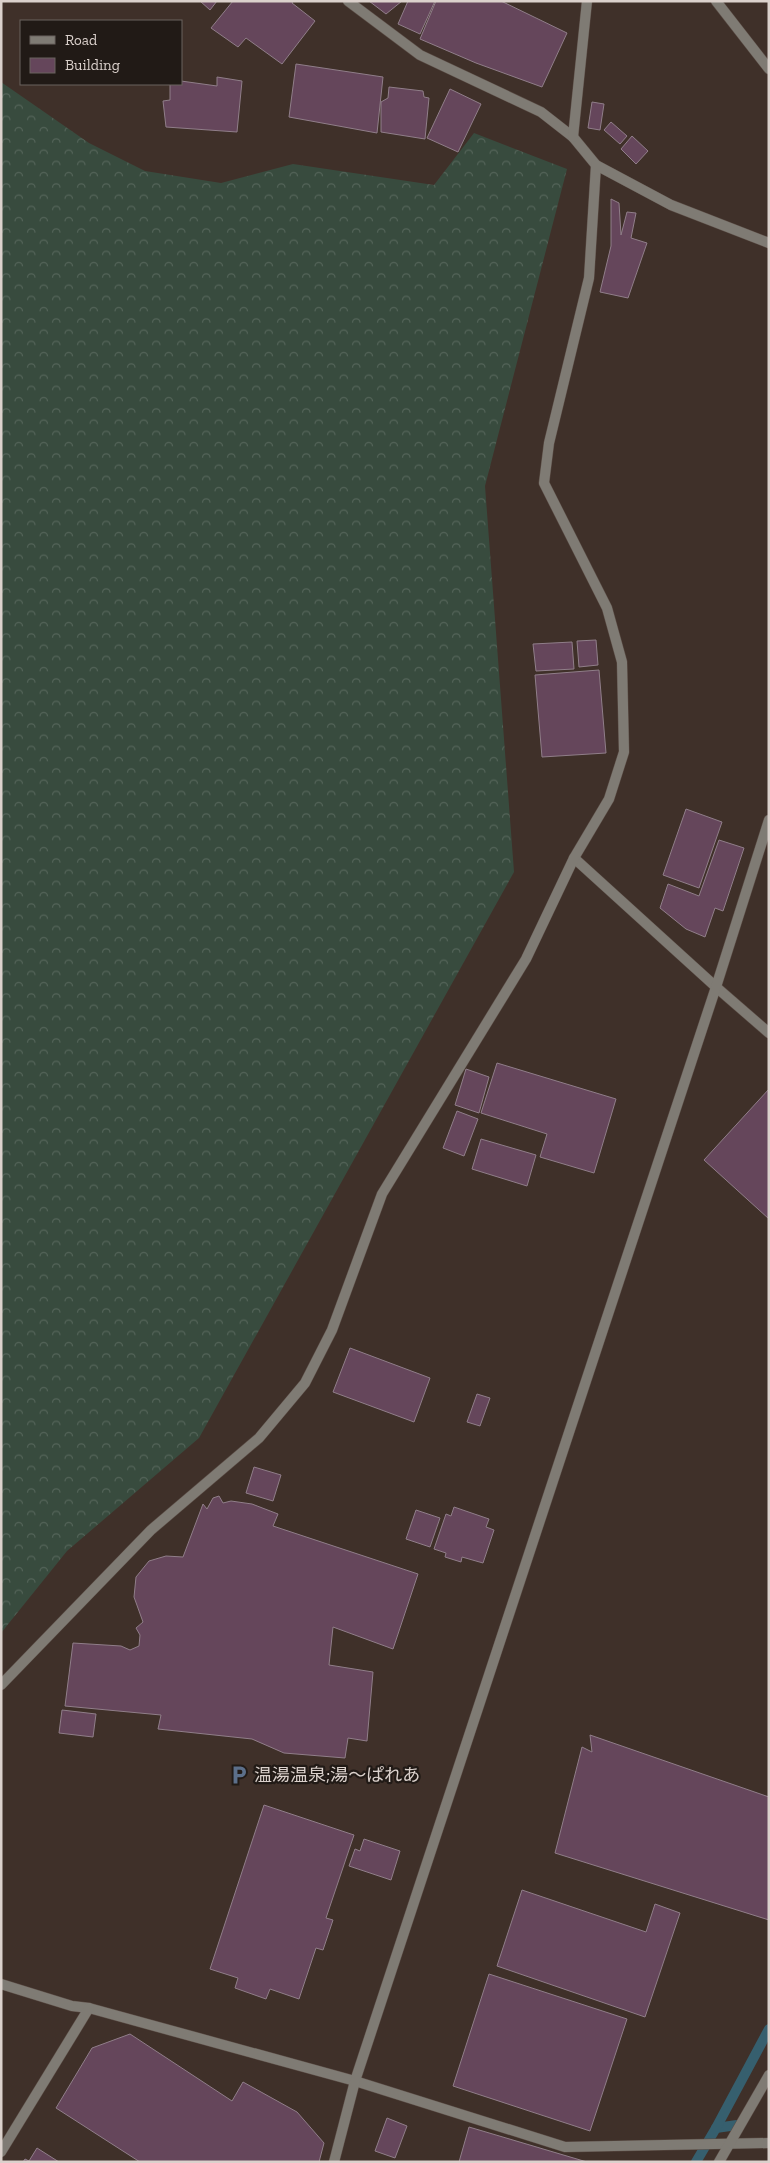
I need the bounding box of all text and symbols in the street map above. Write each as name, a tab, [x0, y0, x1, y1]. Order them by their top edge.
legend	[20, 20, 182, 85]
text: Road	[65, 31, 98, 49]
text: Building	[65, 56, 120, 74]
parking icon: 温湯温泉;湯〜ぱれあ	[228, 1764, 250, 1786]
place label: 温湯温泉;湯〜ぱれあ	[254, 1764, 420, 1786]

